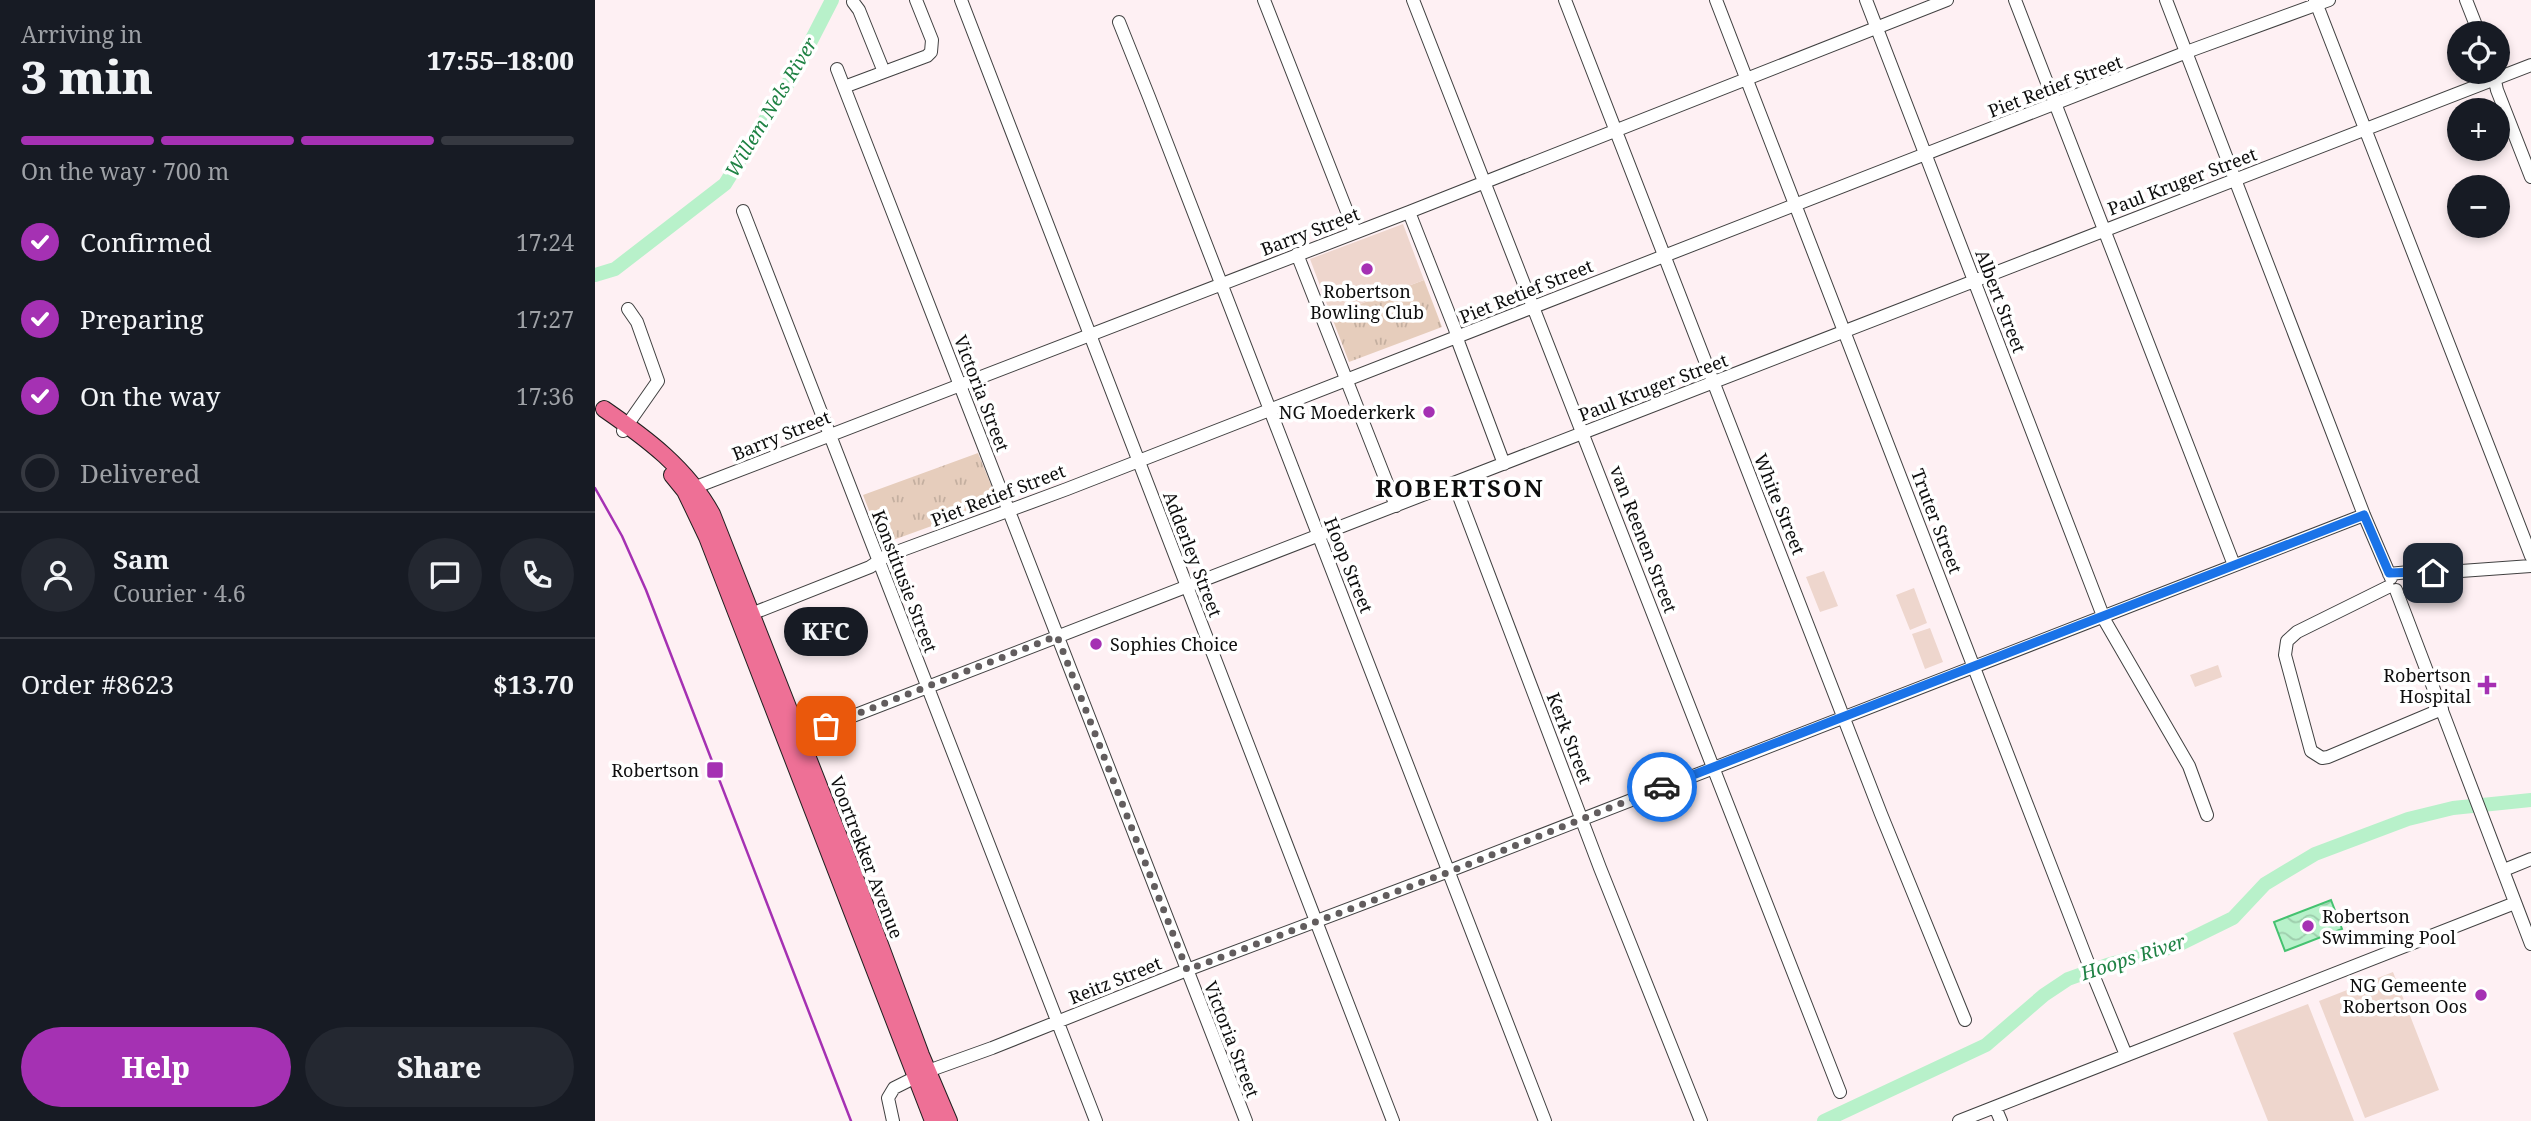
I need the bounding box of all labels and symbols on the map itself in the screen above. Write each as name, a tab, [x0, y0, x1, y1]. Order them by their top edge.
water label: Willem Nels River	[719, 32, 823, 182]
street label: Piet Retief Street	[1984, 49, 2126, 123]
street label: Paul Kruger Street	[2104, 142, 2260, 220]
street label: Barry Street	[1257, 201, 1363, 261]
street label: Albert Street	[1970, 246, 2032, 356]
street label: Piet Retief Street	[1456, 253, 1596, 329]
marker: Robertson Bowling Club	[1359, 261, 1375, 277]
place label: Robertson Bowling Club	[1310, 279, 1424, 324]
street label: Victoria Street	[949, 331, 1015, 455]
street label: Paul Kruger Street	[1575, 348, 1731, 426]
place label: NG Moederkerk	[1279, 400, 1415, 424]
street label: Barry Street	[728, 404, 834, 466]
marker: NG Moederkerk	[1421, 404, 1437, 420]
street label: White Street	[1749, 450, 1811, 558]
street label: Piet Retief Street	[927, 458, 1069, 532]
street label: van Reenen Street	[1605, 462, 1683, 616]
street label: Truter Street	[1906, 465, 1968, 577]
district label: ROBERTSON	[1375, 471, 1545, 504]
street label: Adderley Street	[1158, 488, 1228, 620]
street label: Konstitusie Street	[867, 506, 943, 656]
street label: Hoop Street	[1319, 514, 1379, 616]
pin	[2403, 543, 2463, 603]
callout: KFC	[784, 607, 868, 656]
place label: Sophies Choice	[1110, 632, 1238, 656]
marker: Sophies Choice	[1088, 636, 1104, 652]
place label: Robertson Hospital	[2383, 663, 2471, 708]
marker: Robertson Hospital	[2477, 675, 2497, 695]
street label: Kerk Street	[1542, 689, 1598, 787]
pin	[796, 696, 856, 756]
courier	[1627, 752, 1697, 822]
place label: Robertson	[611, 758, 699, 782]
marker: Robertson	[705, 760, 725, 780]
street label: Voortrekker Avenue	[825, 772, 909, 942]
place label: Robertson Swimming Pool	[2322, 904, 2456, 949]
marker: Robertson Swimming Pool	[2300, 918, 2316, 934]
water label: Hoops River	[2076, 928, 2189, 986]
street label: Reitz Street	[1065, 951, 1165, 1009]
place label: NG Gemeente Robertson Oos	[2343, 973, 2467, 1018]
street label: Victoria Street	[1199, 977, 1265, 1101]
marker: NG Gemeente Robertson Oos	[2473, 987, 2489, 1003]

